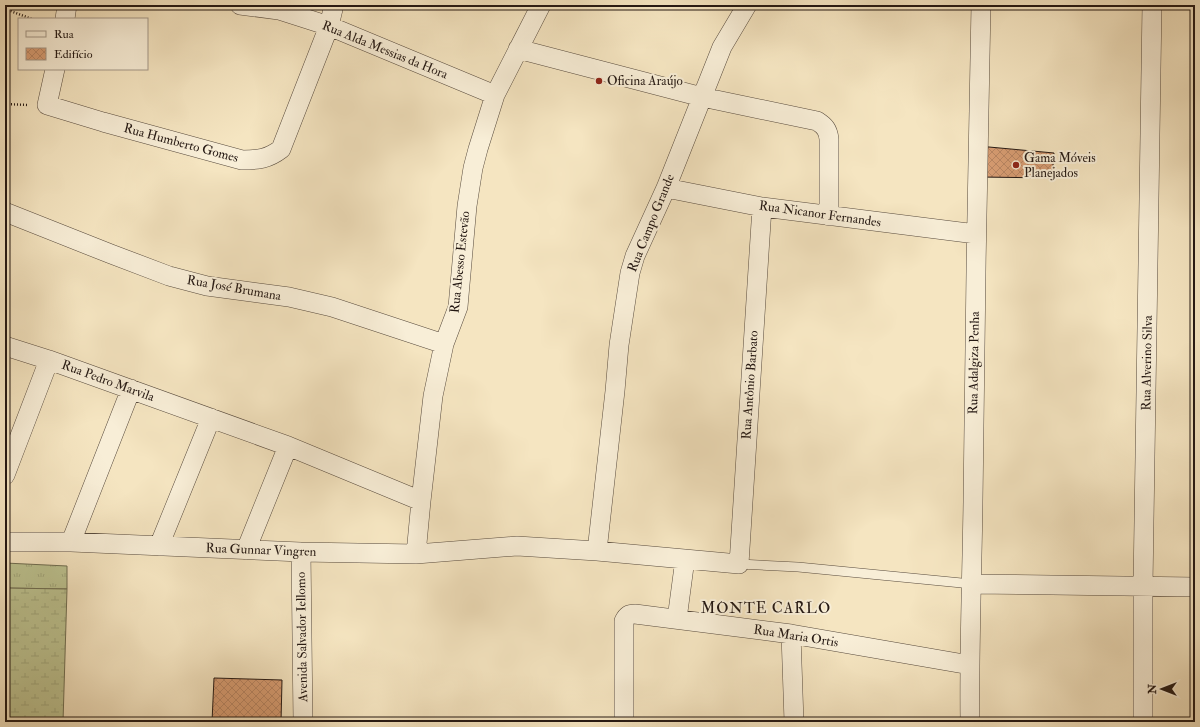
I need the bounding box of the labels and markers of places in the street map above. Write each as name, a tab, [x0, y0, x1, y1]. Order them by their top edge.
place label: Oficina Araújo	[607, 73, 683, 89]
marker: Oficina Araújo	[594, 76, 604, 86]
place label: Gama Móveis Planejados	[1024, 150, 1096, 181]
marker: Gama Móveis Planejados	[1011, 160, 1021, 170]

